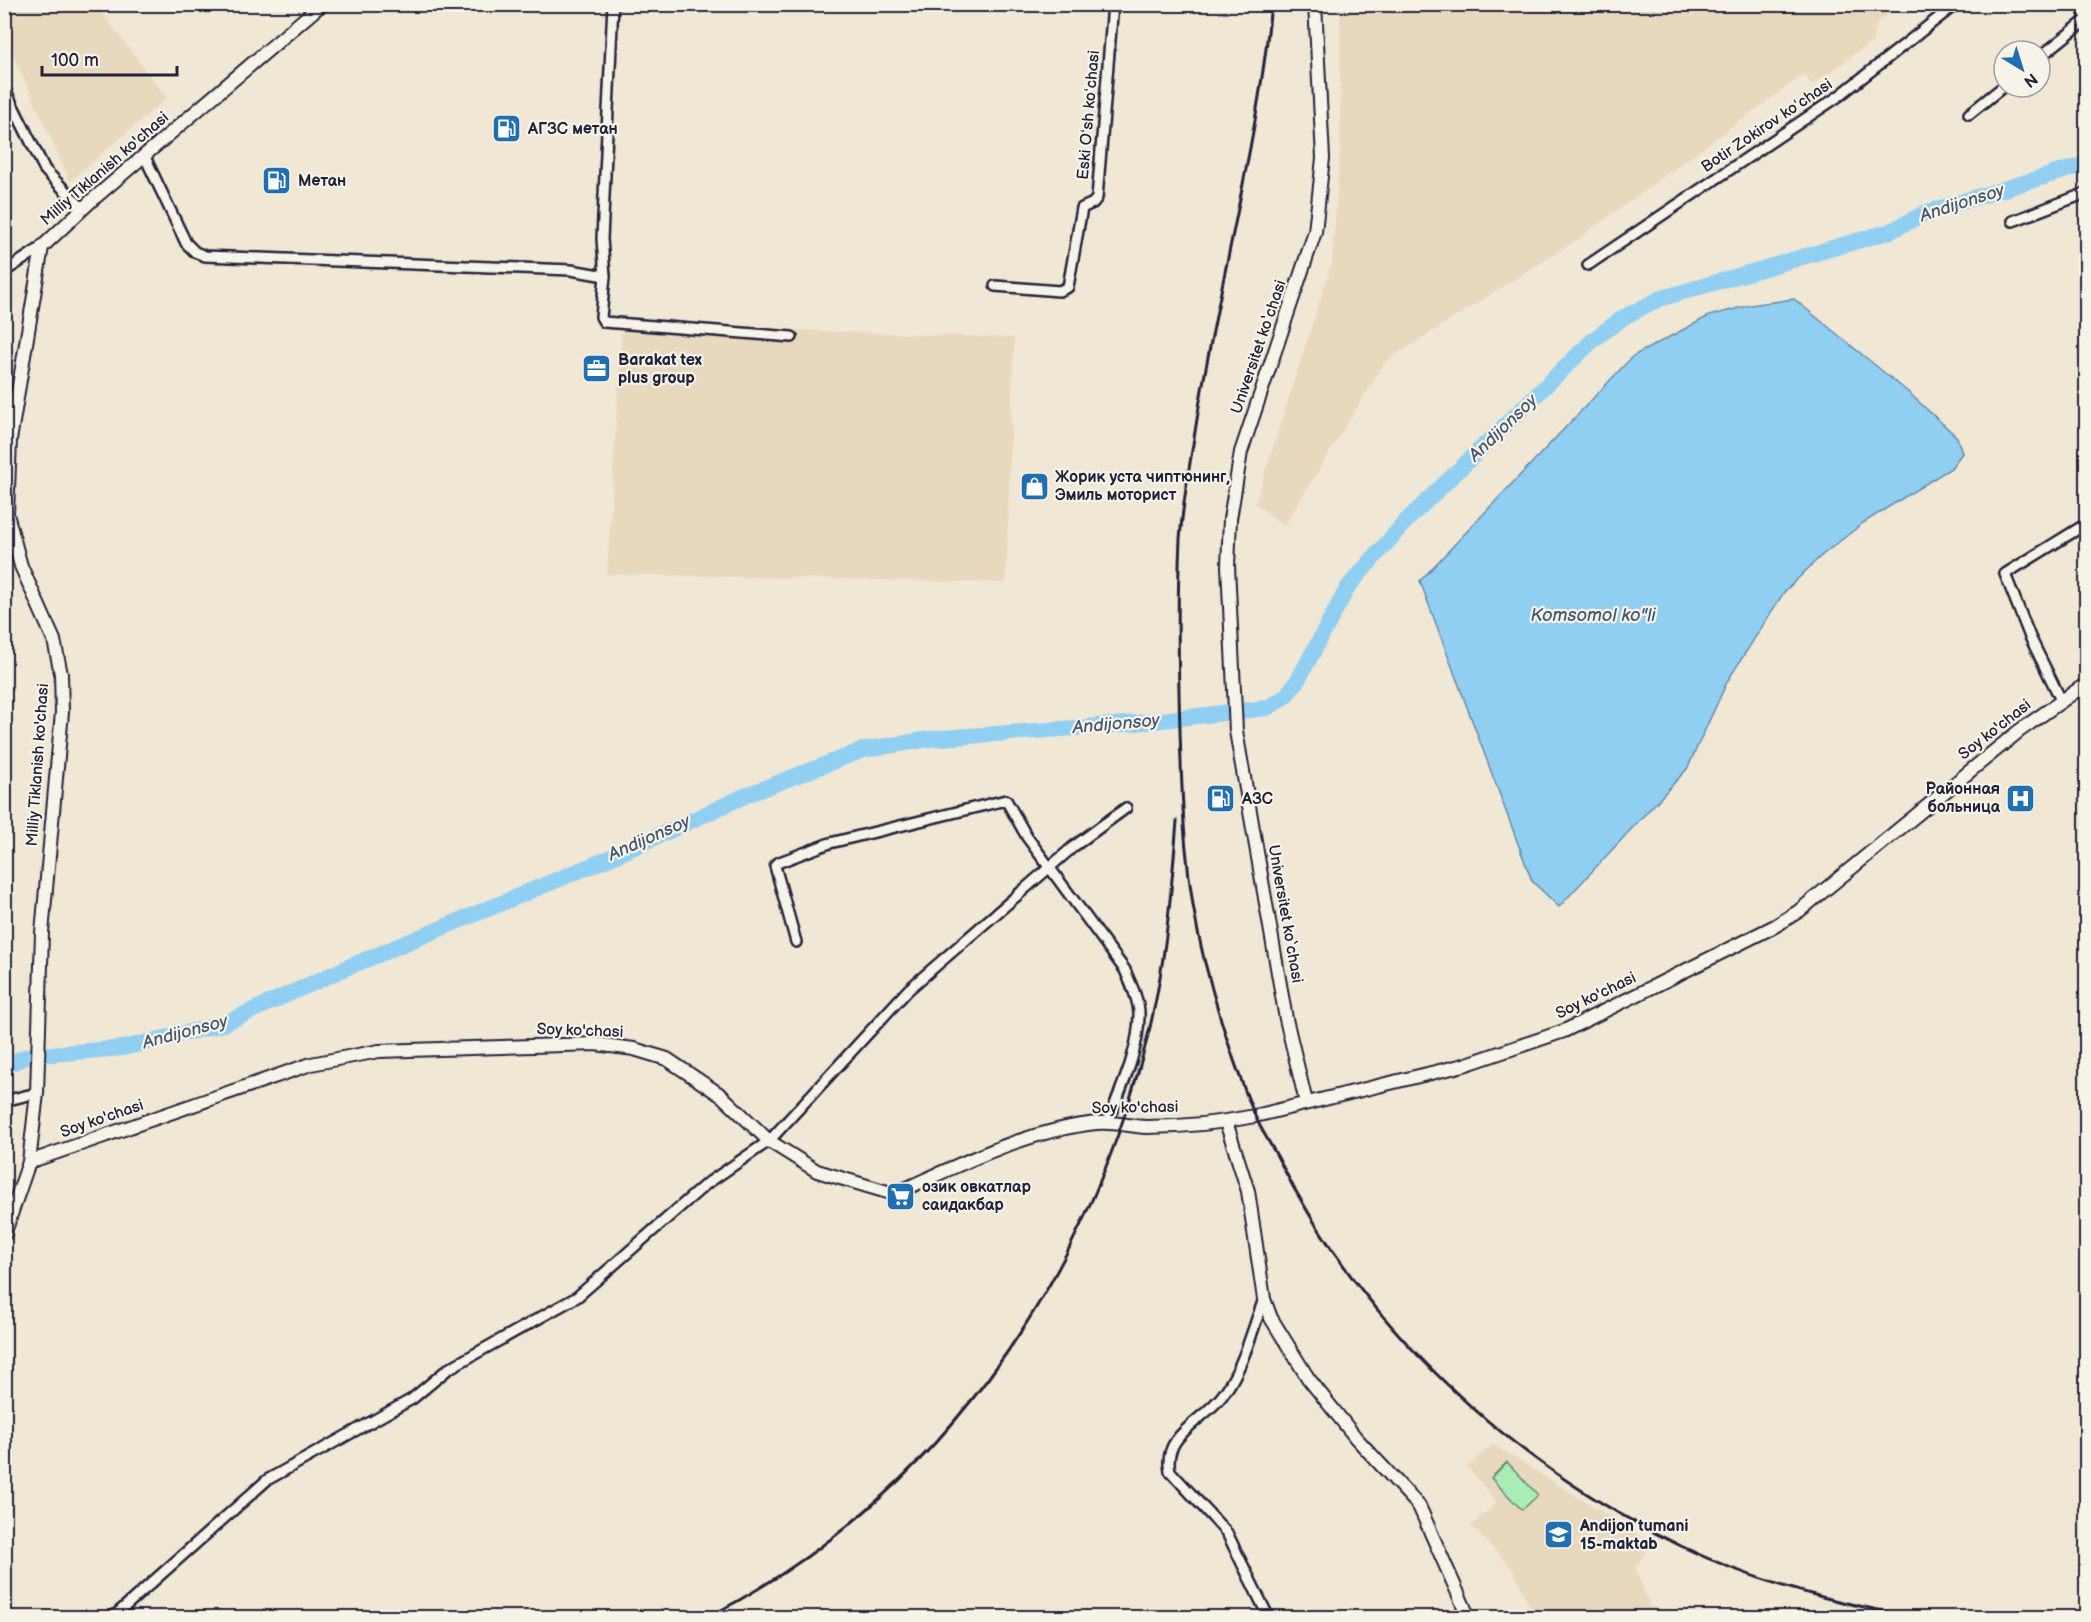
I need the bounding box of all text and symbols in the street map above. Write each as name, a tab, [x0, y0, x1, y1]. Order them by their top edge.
scale bar	[42, 39, 177, 77]
north arrow	[1992, 39, 2052, 99]
text: 100 m	[51, 50, 99, 71]
street label: Eski Oʻsh koʻchasi	[1074, 50, 1104, 180]
text: N	[2020, 68, 2041, 91]
street label: Botir Zokirov koʻchasi	[1698, 75, 1836, 177]
street label: Milliy Tiklanish ko'chasi	[37, 108, 173, 230]
fuel station icon: АГЗС метан	[491, 113, 523, 145]
place label: АГЗС метан	[527, 120, 618, 139]
fuel station icon: Метан	[261, 165, 293, 197]
place label: Метан	[298, 172, 346, 191]
water label: Andijonsoy	[1916, 179, 2008, 227]
street label: Universitet kо‘chasi	[1227, 278, 1291, 416]
place label: Barakat tex plus group	[618, 351, 702, 388]
office icon: Barakat tex plus group	[581, 353, 613, 385]
water label: Andijonsoy	[1464, 389, 1542, 467]
place label: Жорик уста чиптюнинг, Эмиль моторист	[1055, 468, 1230, 505]
shop icon: Жорик уста чиптюнинг, Эмиль моторист	[1018, 470, 1050, 502]
water label: Komsomol ko"li	[1531, 605, 1656, 626]
street label: Milliy Tiklanish ko'chasi	[23, 683, 53, 847]
street label: Soy ko'chasi	[1955, 696, 2035, 764]
water label: Andijonsoy	[1071, 710, 1161, 738]
place label: Районная больница	[1926, 780, 2001, 817]
hospital icon: Районная больница	[2005, 782, 2037, 814]
fuel station icon: АЗС	[1205, 783, 1237, 815]
place label: АЗС	[1241, 790, 1273, 809]
water label: Andijonsoy	[604, 810, 694, 866]
street label: Universitet kо‘chasi	[1263, 843, 1307, 985]
street label: Soy ko'chasi	[1553, 968, 1639, 1024]
water label: Andijonsoy	[139, 1010, 231, 1054]
street label: Soy ko'chasi	[536, 1020, 624, 1042]
street label: Soy ko'chasi	[58, 1096, 146, 1142]
street label: Soy ko'chasi	[1091, 1098, 1179, 1118]
place label: озик овкатлар саидакбар	[922, 1178, 1031, 1215]
supermarket icon: озик овкатлар саидакбар	[885, 1180, 917, 1212]
place label: Andijon tumani 15-maktab	[1579, 1517, 1688, 1554]
school or university icon: Andijon tumani 15-maktab	[1543, 1519, 1575, 1551]

